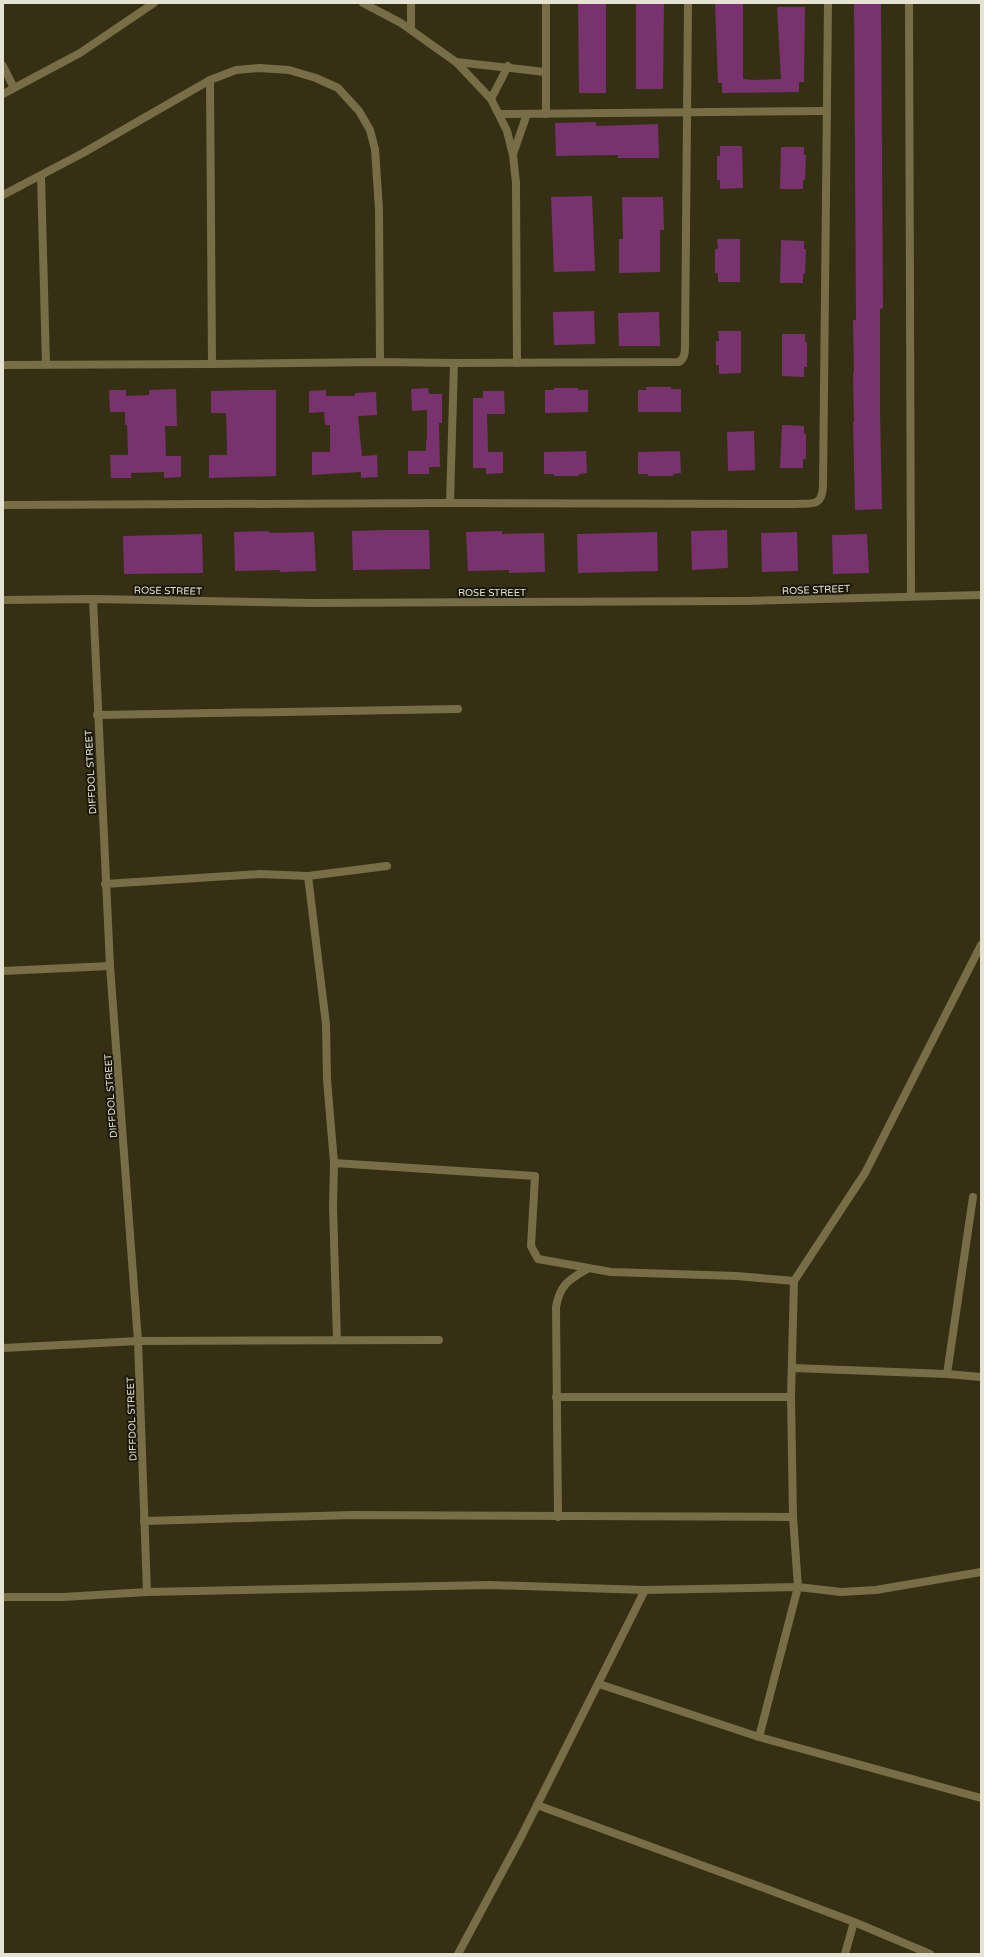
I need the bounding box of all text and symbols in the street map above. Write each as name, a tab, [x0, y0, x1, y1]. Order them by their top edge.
street label: ROSE STREET	[782, 583, 850, 597]
street label: ROSE STREET	[134, 584, 202, 598]
street label: ROSE STREET	[458, 587, 526, 599]
street label: DIFFDOL STREET	[83, 730, 99, 814]
street label: DIFFDOL STREET	[102, 1053, 120, 1138]
street label: DIFFDOL STREET	[125, 1377, 139, 1461]

